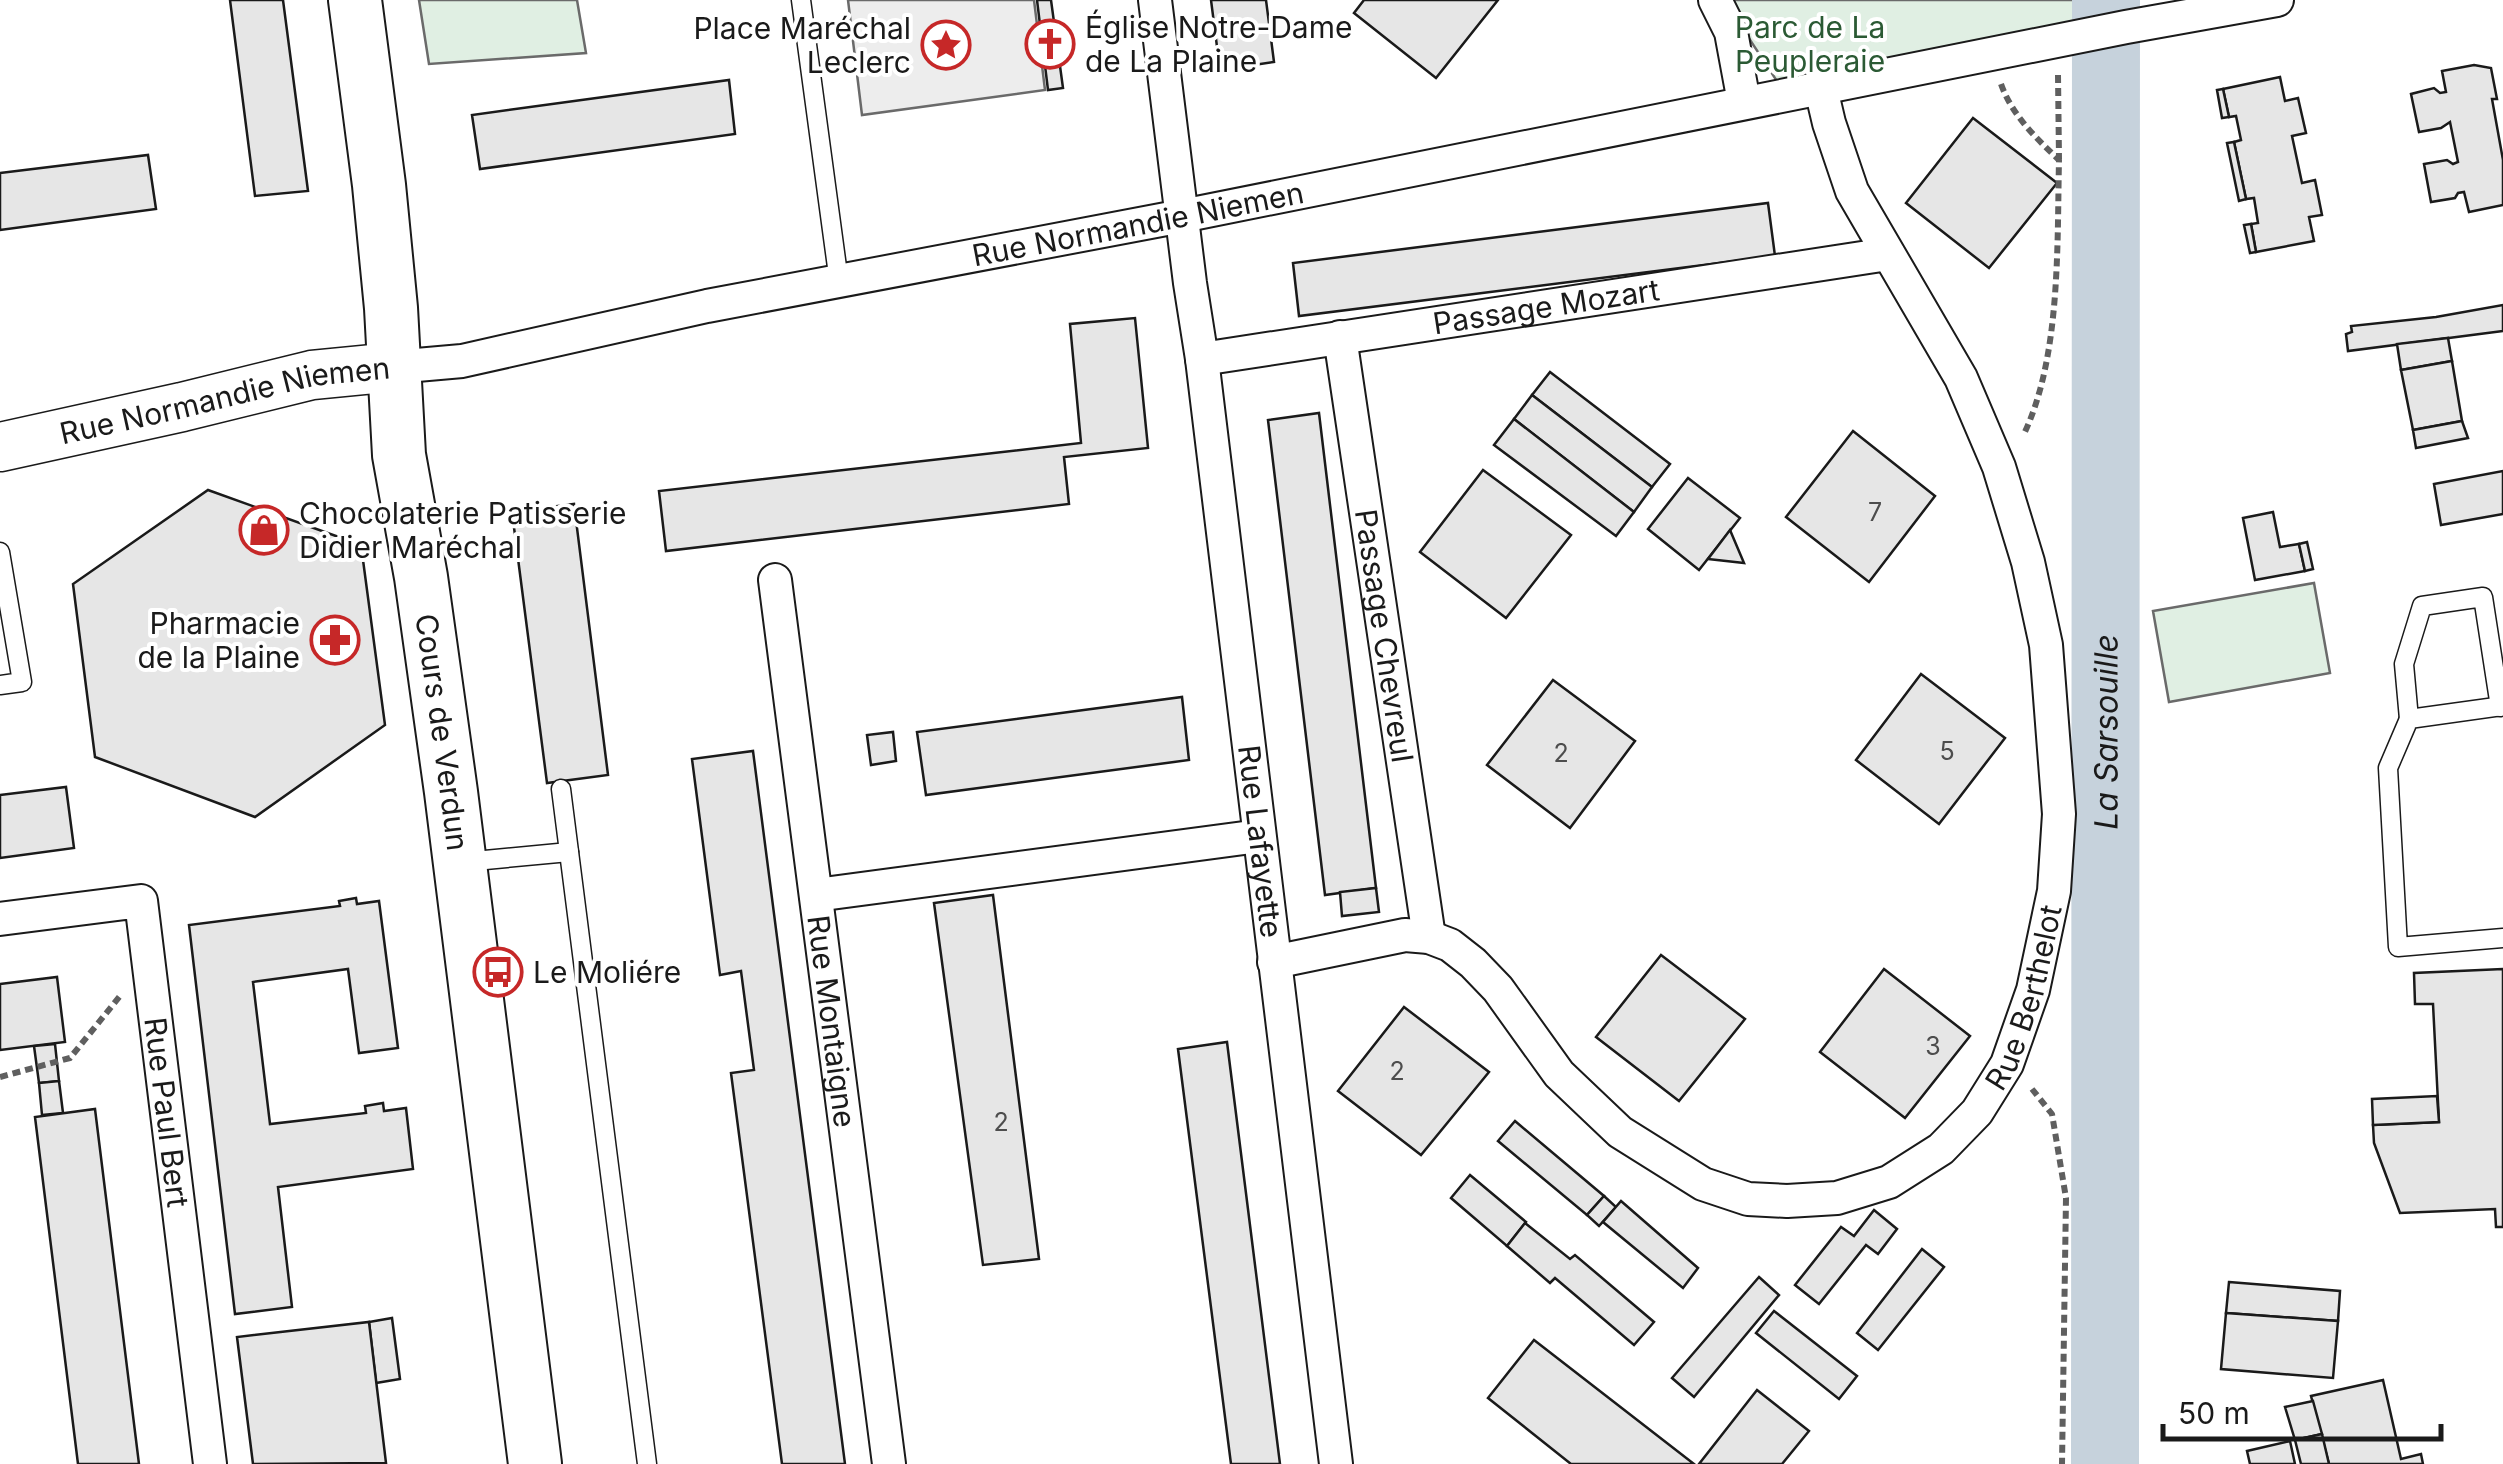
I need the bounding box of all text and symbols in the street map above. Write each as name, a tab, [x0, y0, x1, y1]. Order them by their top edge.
place label: Église Notre-Dame de La Plaine	[1085, 9, 1352, 79]
park label: Parc de La Peupleraie	[1735, 9, 1885, 79]
place label: Place Maréchal Leclerc	[693, 10, 911, 80]
church icon: Église Notre-Dame de La Plaine	[1024, 18, 1076, 70]
place icon: Place Maréchal Leclerc	[920, 19, 972, 71]
street label: Rue Normandie Niemen	[969, 174, 1307, 273]
street label: Passage Mozart	[1430, 271, 1662, 341]
street label: Rue Normandie Niemen	[56, 349, 392, 451]
place label: Chocolaterie Patisserie Didier Maréchal	[299, 495, 627, 565]
house number: 7	[1868, 497, 1882, 527]
shop icon: Chocolaterie Patisserie Didier Maréchal	[238, 504, 290, 556]
street label: Passage Chevreul	[1348, 507, 1421, 765]
place label: Pharmacie de la Plaine	[137, 605, 300, 675]
street label: Cours de Verdun	[408, 611, 476, 853]
pharmacy icon: Pharmacie de la Plaine	[309, 614, 361, 666]
water label: La Sarsouille	[2086, 634, 2125, 830]
house number: 5	[1939, 736, 1955, 766]
house number: 2	[1553, 738, 1569, 768]
street label: Rue Lafayette	[1231, 743, 1290, 940]
street label: Rue Berthelot	[1977, 901, 2069, 1097]
street label: Rue Montaigne	[800, 913, 863, 1130]
bus stop icon: Le Moliére	[472, 946, 524, 998]
place label: Le Moliére	[533, 954, 681, 990]
street label: Rue Paul Bert	[137, 1015, 196, 1210]
house number: 3	[1925, 1031, 1941, 1061]
house number: 2	[1389, 1056, 1405, 1086]
house number: 2	[993, 1107, 1009, 1137]
scale bar	[2163, 1379, 2440, 1441]
text: 50 m	[2178, 1395, 2250, 1431]

